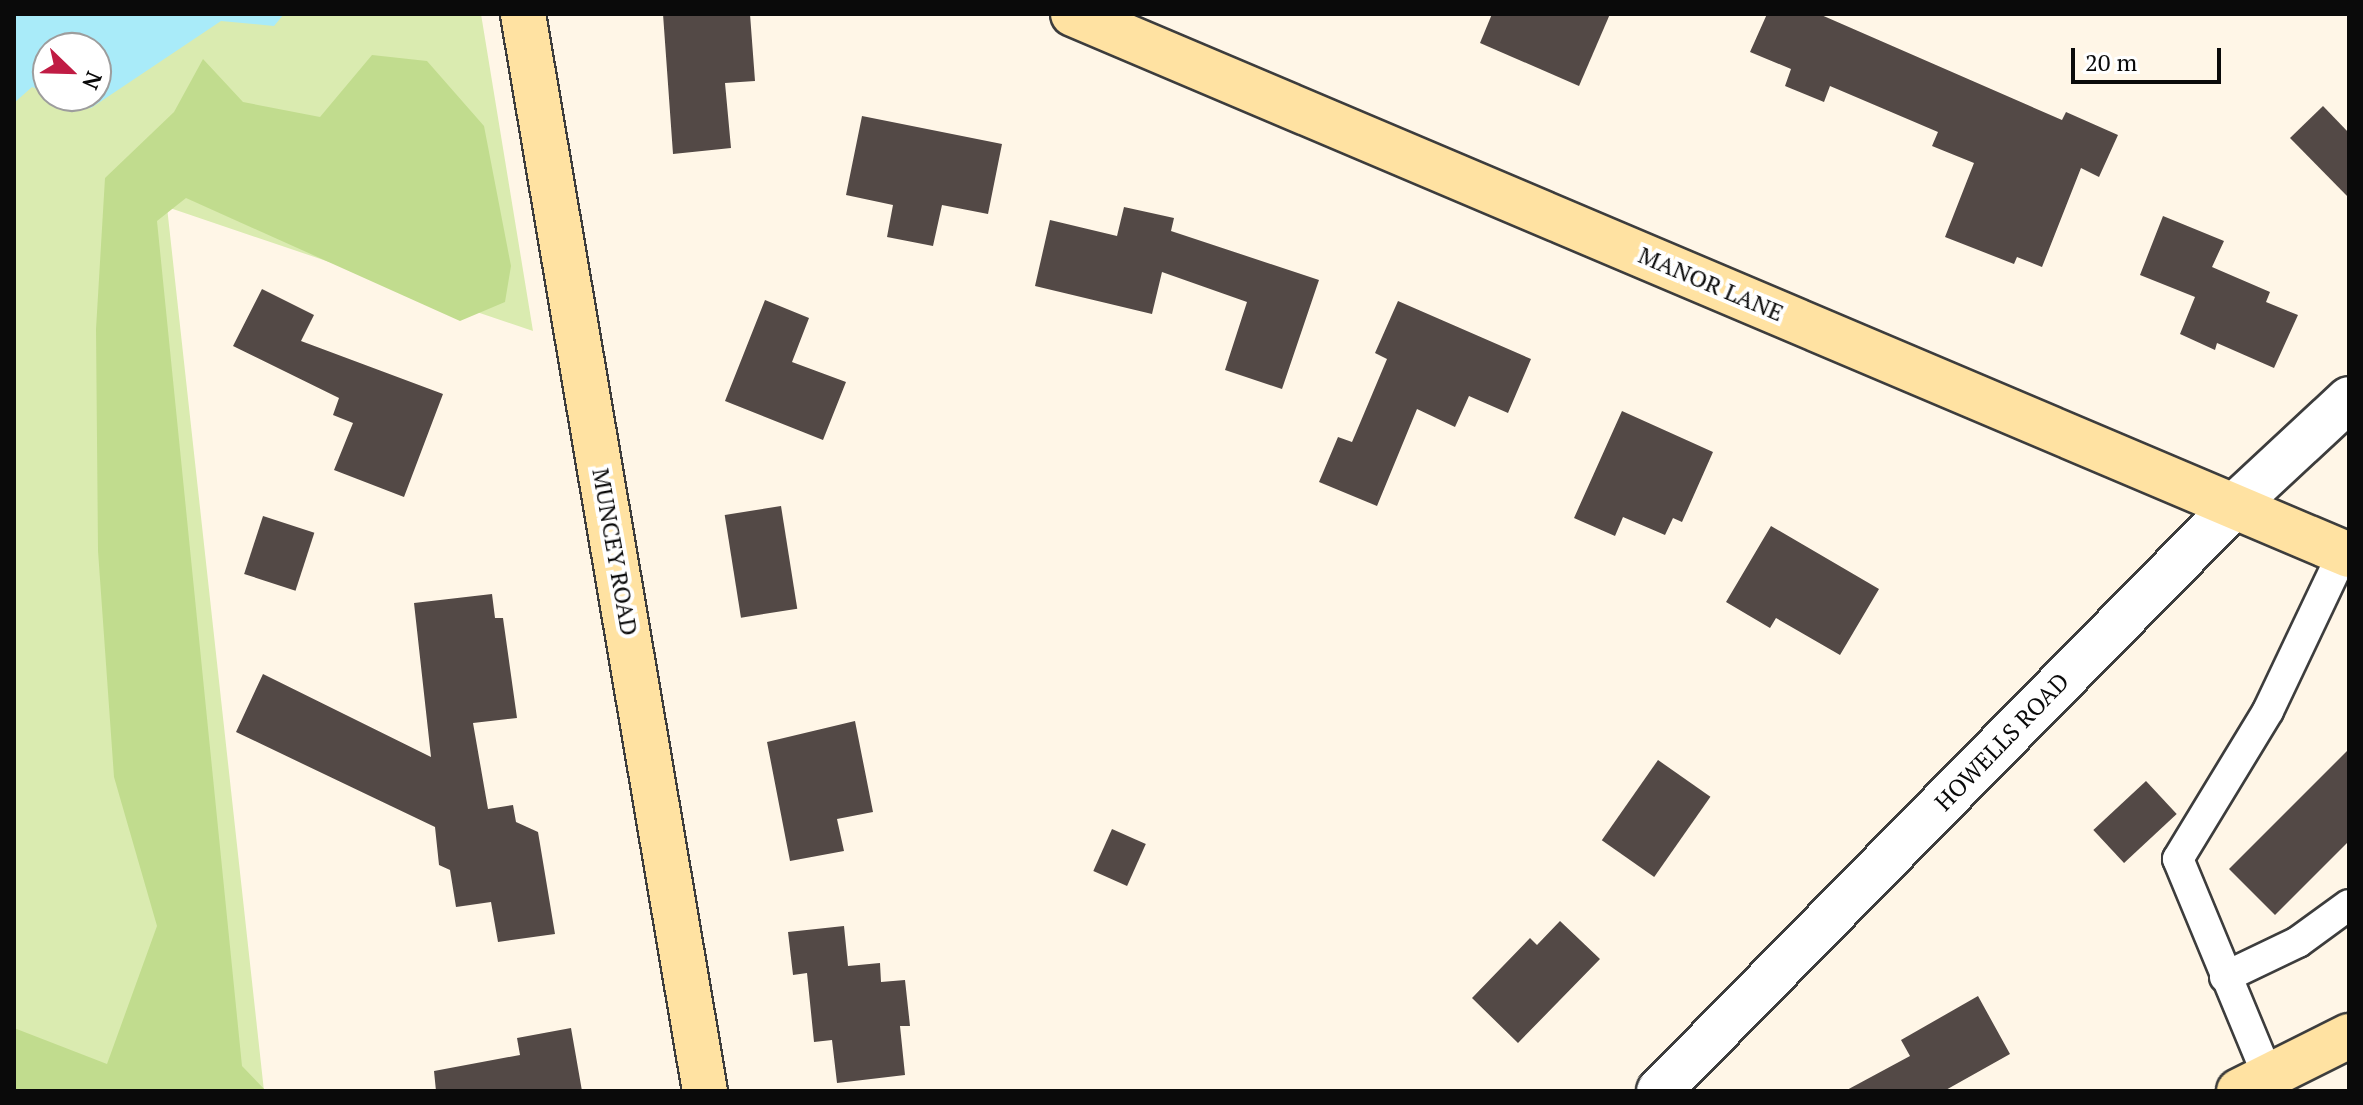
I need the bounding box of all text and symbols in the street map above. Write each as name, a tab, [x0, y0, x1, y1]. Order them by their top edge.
north arrow	[32, 32, 112, 112]
scale bar	[2075, 32, 2225, 82]
text: 20 m	[2085, 46, 2137, 78]
text: N	[76, 67, 109, 94]
street label: MANOR LANE	[1634, 241, 1788, 327]
street label: MUNCEY ROAD	[586, 466, 644, 638]
street label: HOWELLS ROAD	[1929, 667, 2075, 817]

